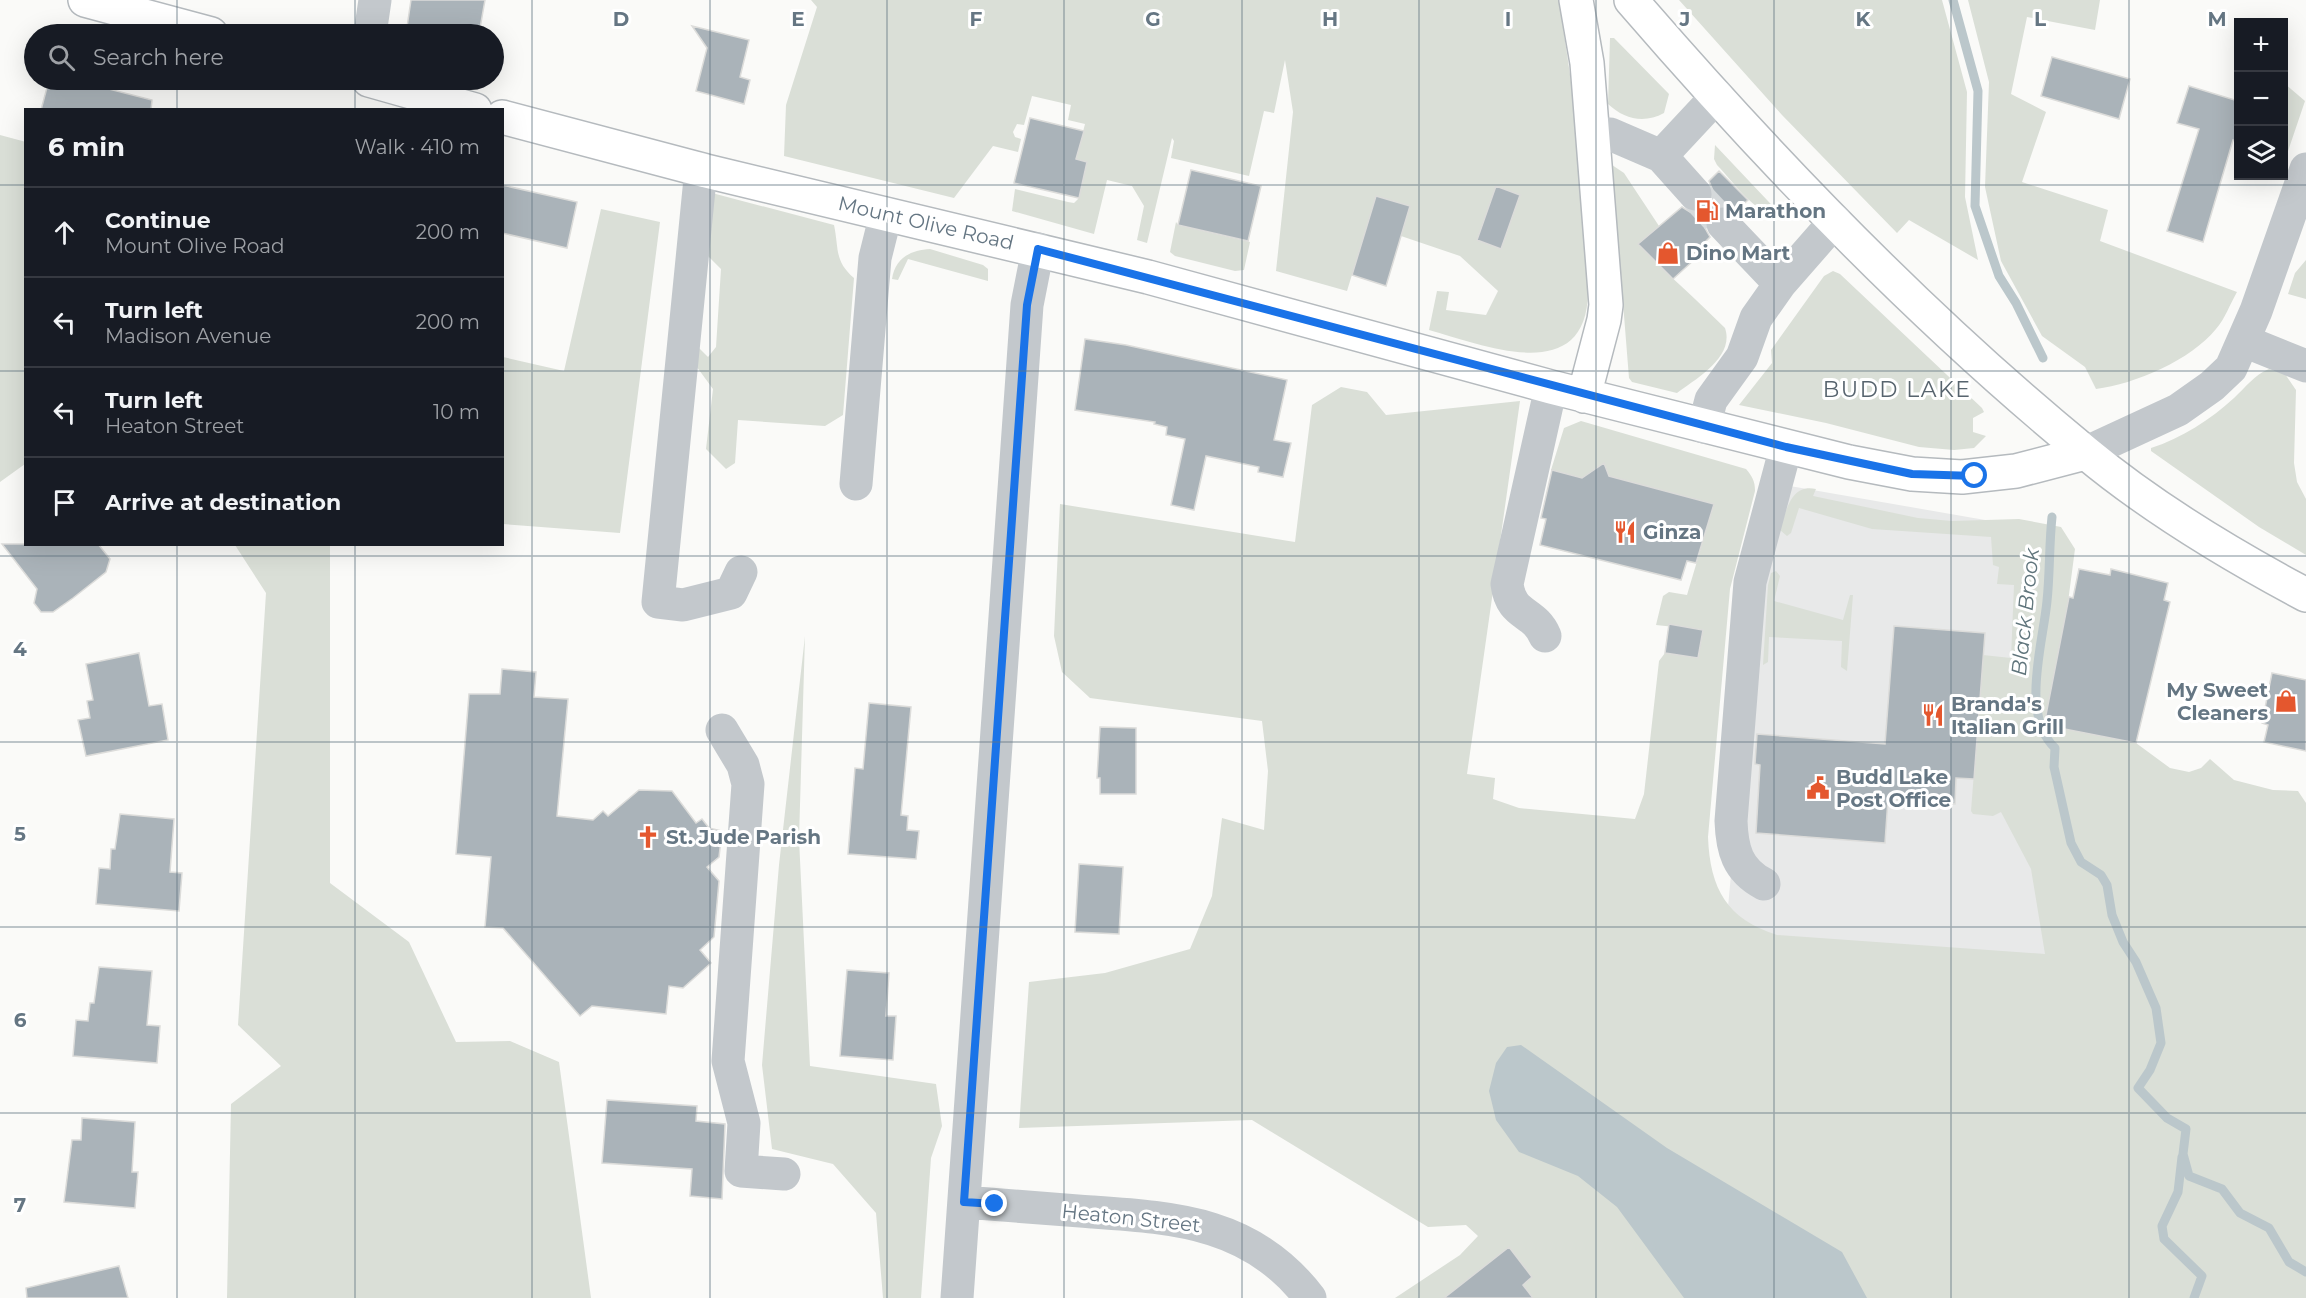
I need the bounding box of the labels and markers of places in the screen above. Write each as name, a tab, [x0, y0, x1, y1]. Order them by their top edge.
fuel station icon: Marathon	[1694, 198, 1720, 224]
place label: Marathon	[1725, 199, 1826, 223]
shop icon: Dino Mart	[1655, 240, 1681, 266]
place label: Dino Mart	[1686, 241, 1791, 265]
restaurant icon: Ginza	[1612, 519, 1638, 545]
place label: Ginza	[1643, 520, 1701, 544]
place label: My Sweet Cleaners	[2166, 678, 2268, 725]
shop icon: My Sweet Cleaners	[2273, 688, 2299, 714]
place label: Branda's Italian Grill	[1951, 692, 2064, 739]
restaurant icon: Branda's Italian Grill	[1920, 702, 1946, 728]
place label: Budd Lake Post Office	[1836, 765, 1951, 812]
public building icon: Budd Lake Post Office	[1805, 775, 1831, 801]
church icon: St. Jude Parish	[635, 824, 661, 850]
place label: St. Jude Parish	[666, 825, 821, 849]

